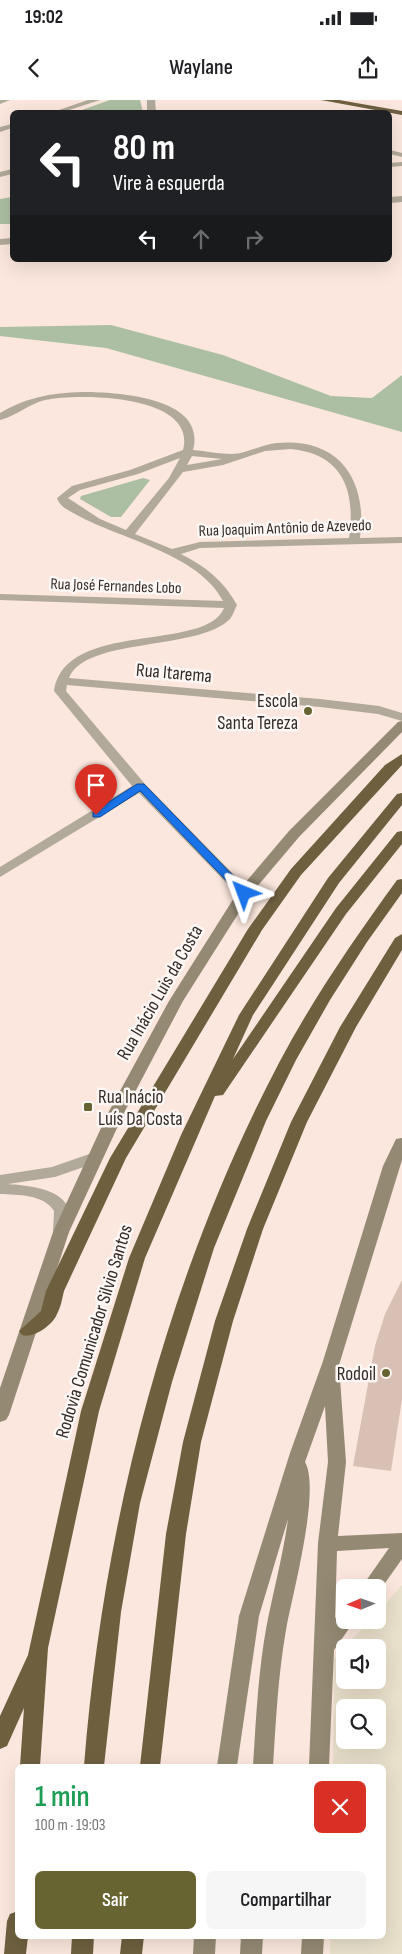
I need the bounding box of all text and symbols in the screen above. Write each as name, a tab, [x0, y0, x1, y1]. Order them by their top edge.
text: 19:02	[25, 6, 63, 29]
icon: back	[20, 54, 48, 82]
text: Waylane	[169, 54, 233, 81]
icon: share	[354, 54, 382, 82]
text: 80 m	[113, 127, 175, 170]
icon: left	[30, 130, 95, 195]
text: Vire à esquerda	[113, 170, 225, 197]
icon: left	[134, 225, 162, 253]
icon: ahead	[187, 225, 215, 253]
icon: right	[240, 225, 268, 253]
street label: Rua Joaquim Antônio de Azevedo	[198, 516, 372, 541]
street label: Rua José Fernandes Lobo	[50, 575, 182, 598]
street label: Rua Itarema	[135, 659, 213, 688]
place label: Escola Santa Tereza	[217, 690, 298, 735]
marker: Escola Santa Tereza	[302, 705, 314, 717]
pin	[75, 764, 117, 815]
icon: arrive	[82, 771, 110, 799]
position arrow	[217, 866, 269, 918]
street label: Rua Inácio Luis da Costa	[112, 921, 208, 1064]
place label: Rua Inácio Luís Da Costa	[98, 1086, 183, 1131]
marker: Rua Inácio Luís Da Costa	[82, 1101, 94, 1113]
street label: Rodovia Comunicador Silvio Santos	[51, 1222, 138, 1441]
place label: Rodoil	[337, 1363, 376, 1386]
marker: Rodoil	[380, 1367, 392, 1379]
north arrow	[336, 1579, 386, 1629]
map controls	[336, 1579, 386, 1749]
button: sound	[336, 1639, 386, 1689]
button: search	[336, 1699, 386, 1749]
text: 1 min	[35, 1779, 90, 1815]
button: close	[314, 1781, 366, 1833]
text: 100 m · 19:03	[35, 1816, 106, 1835]
button: Sair	[35, 1871, 196, 1929]
button: Compartilhar	[206, 1871, 366, 1929]

